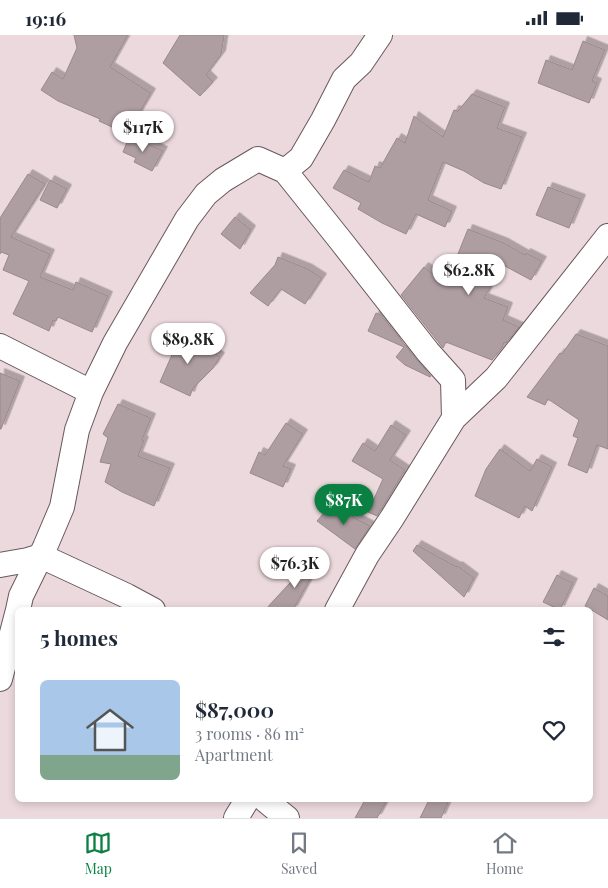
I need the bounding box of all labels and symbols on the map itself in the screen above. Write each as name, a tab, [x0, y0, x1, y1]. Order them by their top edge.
pin: $117K	[108, 111, 178, 153]
pin: $62.8K	[428, 253, 510, 296]
pin: $89.8K	[147, 323, 229, 365]
pin: $87K	[314, 483, 374, 526]
pin: $76.3K	[254, 547, 336, 589]

